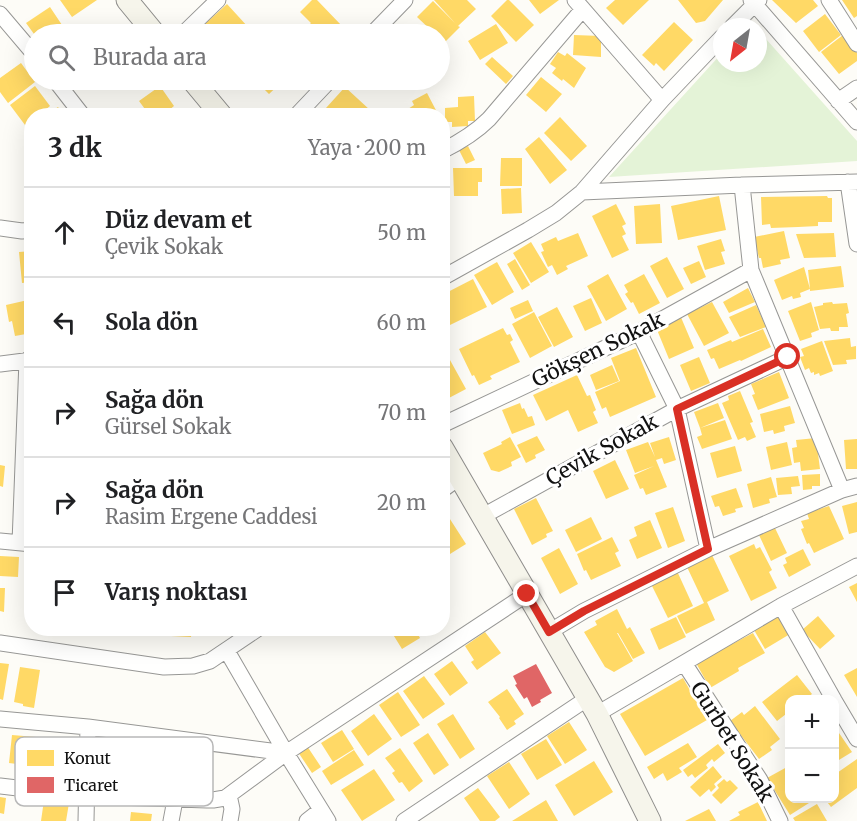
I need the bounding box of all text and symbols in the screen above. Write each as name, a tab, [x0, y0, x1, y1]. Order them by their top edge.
north arrow	[713, 18, 767, 72]
search box	[24, 24, 450, 90]
icon: search	[45, 41, 78, 74]
text: Burada ara	[93, 43, 207, 71]
text: 3 dk	[48, 131, 102, 164]
text: Yaya · 200 m	[308, 135, 426, 160]
text: Düz devam et	[105, 206, 252, 234]
icon: ahead	[48, 216, 81, 249]
text: 50 m	[377, 220, 426, 245]
text: Çevik Sokak	[105, 234, 223, 259]
icon: left	[48, 306, 81, 339]
street label: Gökşen Sokak	[527, 306, 669, 393]
text: Sola dön	[105, 308, 198, 336]
text: 60 m	[376, 310, 426, 335]
route start	[774, 343, 800, 369]
text: Sağa dön	[105, 386, 204, 414]
icon: right	[48, 396, 81, 429]
text: 70 m	[378, 400, 426, 425]
street label: Çevik Sokak	[541, 407, 663, 491]
text: Gürsel Sokak	[105, 414, 231, 439]
text: Sağa dön	[105, 476, 204, 504]
icon: right	[48, 486, 81, 519]
text: 20 m	[377, 490, 426, 515]
text: Rasim Ergene Caddesi	[105, 504, 318, 529]
icon: arrive	[48, 576, 81, 609]
text: Varış noktası	[105, 578, 247, 606]
route end	[513, 580, 539, 606]
street label: Gurbet Sokak	[685, 676, 781, 808]
map controls	[785, 695, 839, 803]
button: +	[785, 695, 839, 749]
legend	[15, 737, 213, 806]
text: Konut	[64, 748, 112, 768]
button: −	[785, 749, 839, 803]
text: Ticaret	[64, 775, 119, 795]

